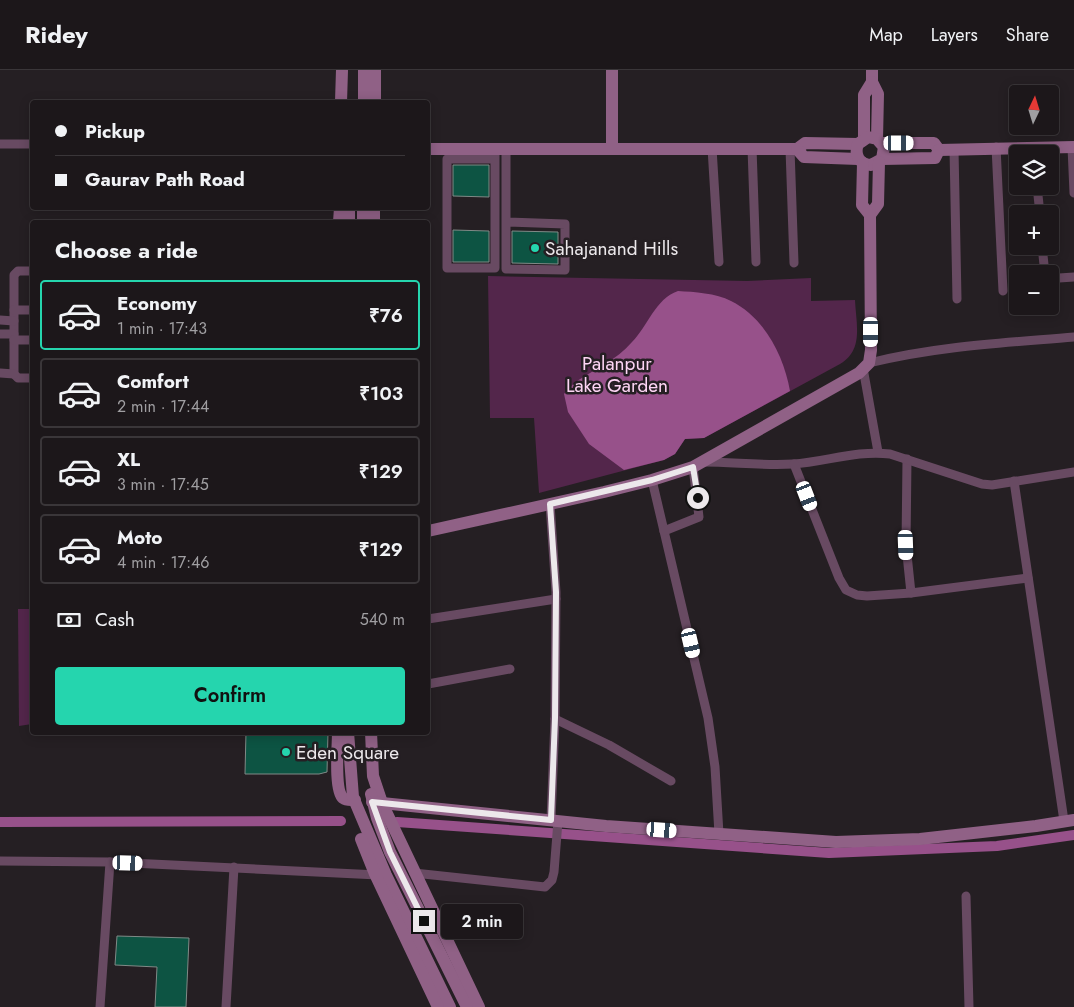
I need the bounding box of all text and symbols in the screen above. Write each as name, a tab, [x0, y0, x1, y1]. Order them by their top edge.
text: Ridey	[25, 17, 88, 52]
text: Map	[869, 22, 903, 48]
text: Layers	[931, 22, 978, 48]
text: Share	[1006, 22, 1049, 48]
north arrow	[1009, 85, 1059, 135]
map controls	[1009, 85, 1059, 315]
text: Pickup	[85, 118, 145, 145]
car	[884, 136, 914, 151]
button: layers	[1009, 145, 1059, 195]
text: Gaurav Path Road	[85, 166, 245, 193]
button: +	[1009, 205, 1059, 255]
text: Choose a ride	[55, 234, 198, 266]
place label: Sahajanand Hills	[545, 235, 678, 262]
marker: Sahajanand Hills	[529, 242, 541, 254]
button: −	[1009, 265, 1059, 315]
text: Economy	[117, 290, 197, 317]
icon: car	[57, 293, 102, 338]
text: ₹76	[369, 302, 403, 329]
text: 1 min · 17:43	[117, 317, 207, 340]
car	[863, 317, 878, 347]
park label: Palanpur Lake Garden	[566, 350, 668, 399]
text: Comfort	[117, 368, 189, 395]
icon: car	[57, 371, 102, 416]
text: ₹103	[359, 380, 403, 407]
text: 2 min · 17:44	[117, 395, 209, 418]
text: XL	[117, 446, 140, 473]
icon: car	[57, 449, 102, 494]
text: ₹129	[359, 458, 403, 485]
text: 3 min · 17:45	[117, 473, 209, 496]
car	[794, 479, 819, 513]
route start	[687, 487, 709, 509]
text: Moto	[117, 524, 162, 551]
icon: car	[57, 527, 102, 572]
car	[897, 530, 914, 560]
text: ₹129	[359, 536, 403, 563]
text: 4 min · 17:46	[117, 551, 210, 574]
icon: cash	[55, 606, 83, 634]
text: Cash	[95, 606, 135, 633]
text: 540 m	[360, 608, 405, 631]
car	[680, 627, 701, 659]
button: Confirm	[55, 667, 405, 725]
place label: Eden Square	[296, 739, 399, 766]
marker: Eden Square	[280, 746, 292, 758]
car	[646, 821, 677, 839]
car	[112, 855, 143, 871]
callout: 2 min	[442, 904, 524, 938]
route end	[413, 910, 435, 932]
text: 2 min	[461, 910, 503, 933]

